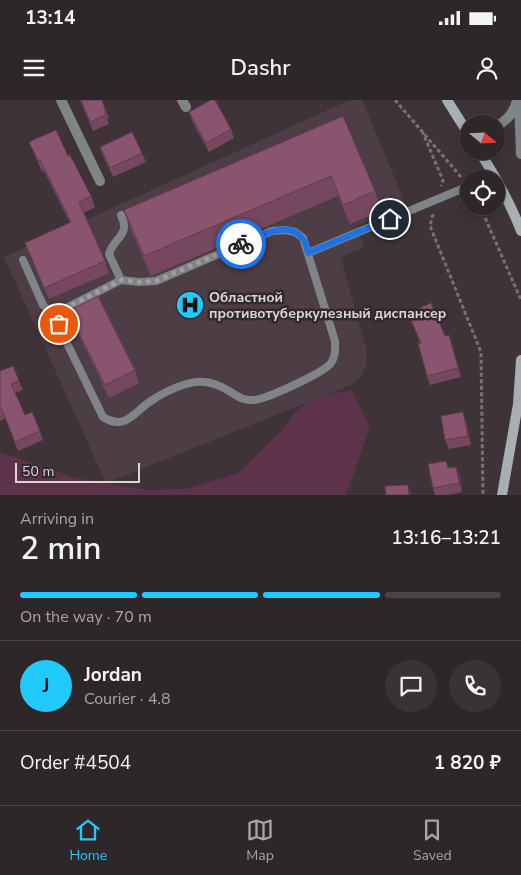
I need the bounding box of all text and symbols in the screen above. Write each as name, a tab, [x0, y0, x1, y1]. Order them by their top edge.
text: 13:14	[25, 5, 75, 31]
text: Dashr	[231, 53, 290, 83]
icon: menu	[20, 54, 48, 82]
icon: person	[473, 54, 501, 82]
north arrow	[460, 115, 505, 160]
map controls	[460, 115, 505, 215]
button: locate	[460, 170, 505, 215]
pin	[369, 198, 411, 240]
icon: home	[376, 205, 404, 233]
courier	[216, 219, 266, 269]
icon: bike	[227, 230, 255, 258]
place label: Областной противотуберкулезный диспансер	[209, 288, 446, 323]
hospital icon: Областной противотуберкулезный диспансер	[175, 290, 205, 320]
pin	[38, 303, 80, 345]
icon: bag	[45, 310, 73, 338]
scale bar	[15, 460, 140, 483]
text: 50 m	[22, 462, 54, 481]
text: Arriving in	[20, 508, 94, 530]
text: 13:16–13:21	[391, 525, 501, 551]
text: 2 min	[20, 527, 102, 570]
text: On the way · 70 m	[20, 606, 152, 628]
button: chat	[385, 660, 437, 712]
button: phone	[449, 660, 501, 712]
text: Jordan	[84, 662, 142, 688]
text: J	[43, 673, 49, 699]
text: Courier · 4.8	[84, 688, 170, 710]
text: Order #4504	[20, 750, 131, 776]
text: 1 820 ₽	[434, 750, 501, 776]
tab: Home	[69, 816, 107, 865]
tab: Map	[246, 816, 274, 865]
tab: Saved	[413, 816, 452, 865]

